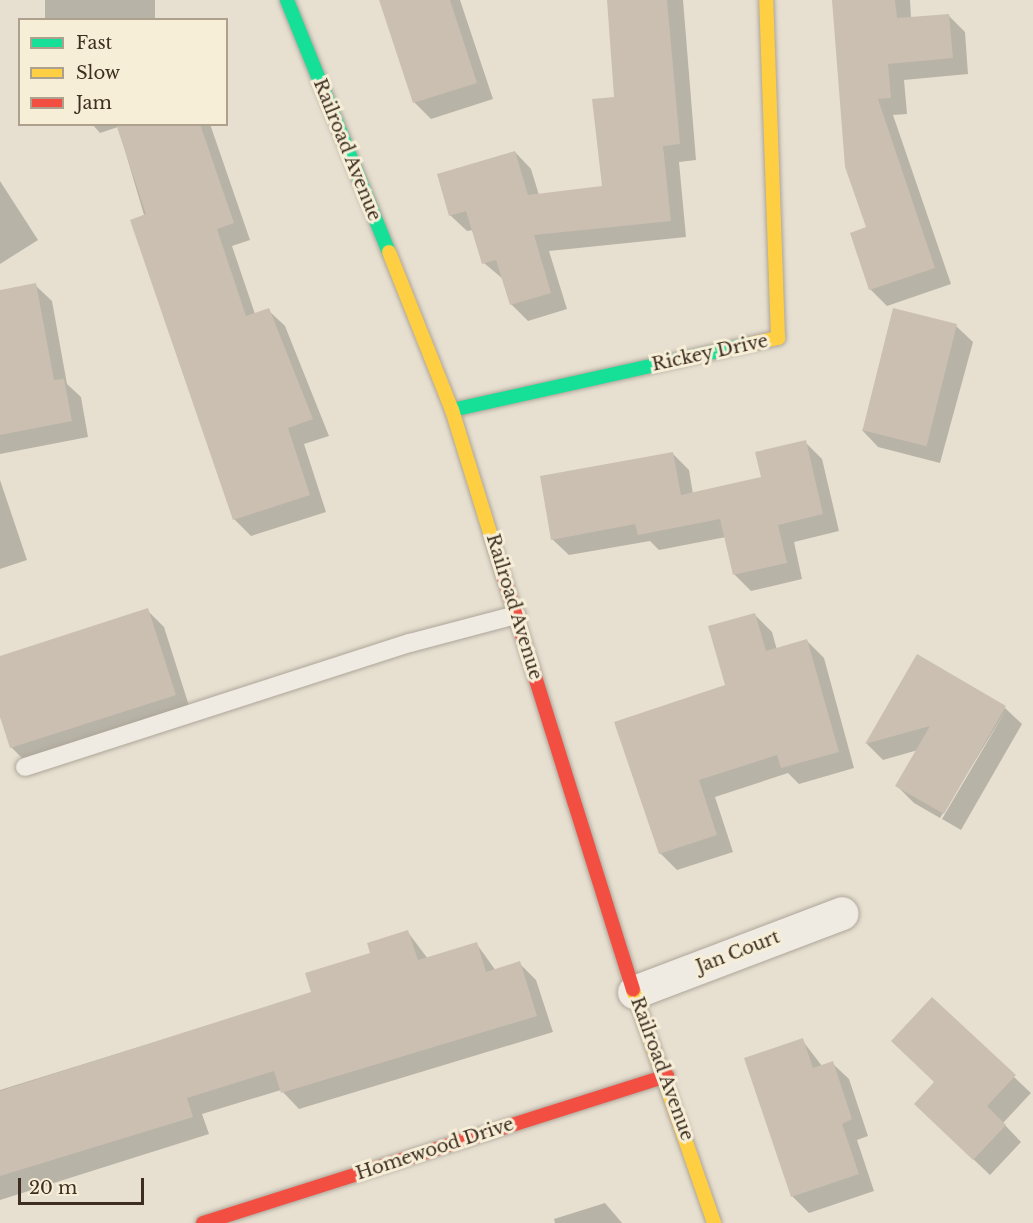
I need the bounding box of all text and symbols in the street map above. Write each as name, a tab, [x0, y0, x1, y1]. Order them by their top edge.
legend	[18, 18, 228, 126]
text: Fast	[76, 32, 112, 54]
text: Slow	[76, 62, 120, 84]
street label: Railroad Avenue	[308, 75, 386, 225]
text: Jam	[76, 92, 112, 114]
street label: Rickey Drive	[650, 330, 770, 376]
street label: Railroad Avenue	[481, 531, 547, 683]
street label: Jan Court	[693, 926, 783, 978]
street label: Railroad Avenue	[626, 994, 698, 1144]
street label: Homewood Drive	[353, 1113, 517, 1185]
scale bar	[21, 1166, 147, 1204]
text: 20 m	[29, 1177, 77, 1199]

